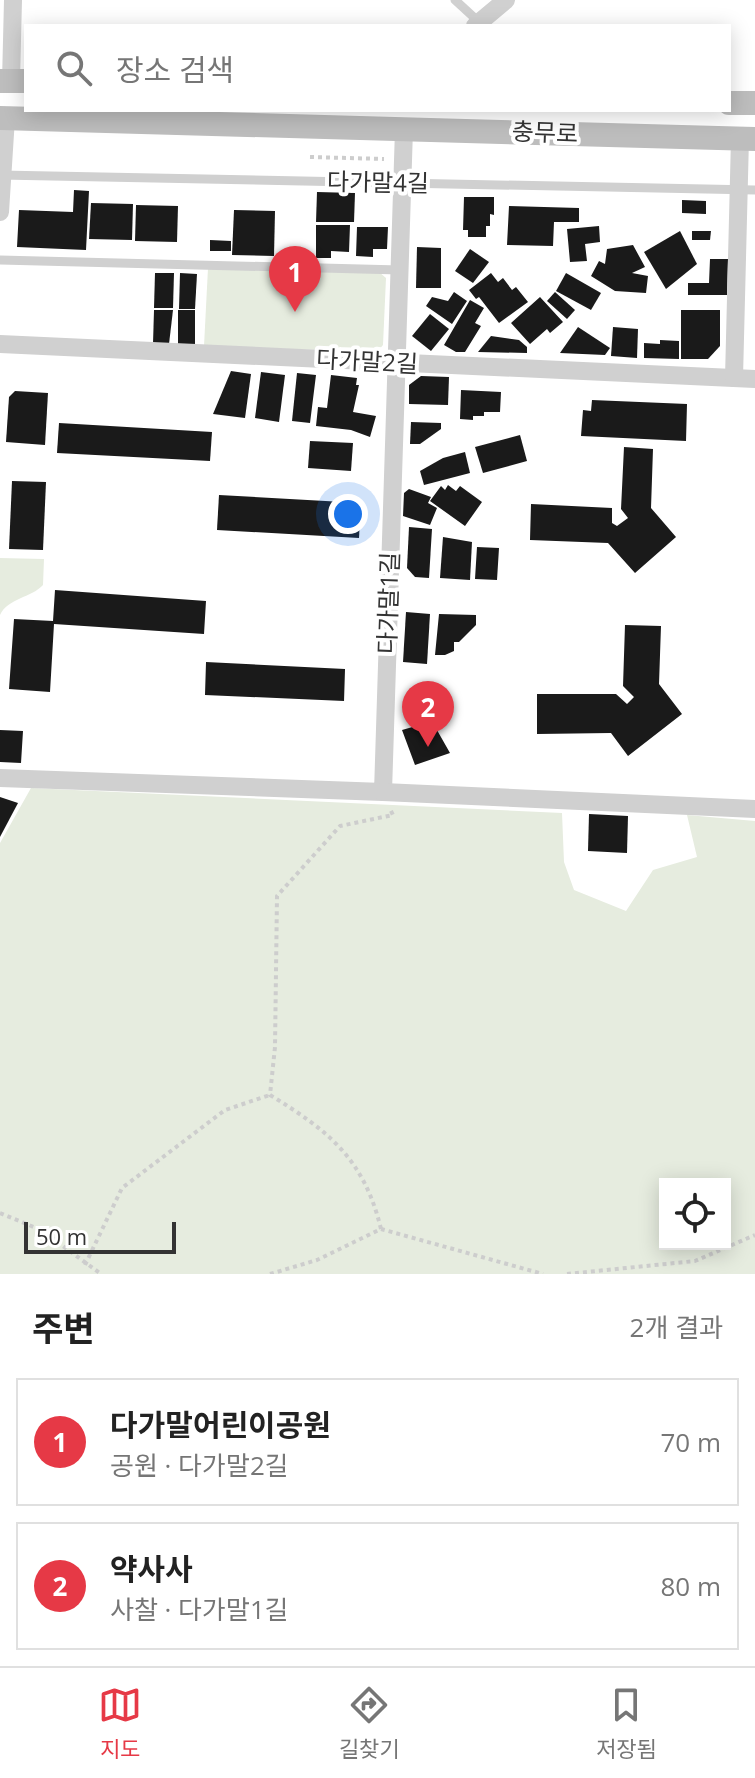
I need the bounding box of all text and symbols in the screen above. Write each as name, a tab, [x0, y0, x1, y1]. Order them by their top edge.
search box	[24, 24, 731, 112]
icon: search	[52, 46, 96, 90]
text: 장소 검색	[116, 49, 234, 90]
street label: 충무로	[511, 114, 579, 149]
street label: 다가말4길	[327, 164, 429, 199]
pin: 1	[269, 246, 321, 312]
street label: 다가말2길	[315, 341, 419, 380]
your location	[328, 494, 368, 534]
street label: 다가말1길	[369, 551, 406, 655]
pin: 2	[402, 681, 454, 747]
map controls	[659, 1178, 731, 1250]
button: locate	[659, 1178, 731, 1250]
scale bar	[24, 1218, 176, 1254]
text: 50 m	[36, 1221, 87, 1251]
text: 주변	[32, 1305, 95, 1351]
text: 2개 결과	[630, 1309, 723, 1345]
text: 다가말어린이공원	[110, 1404, 331, 1445]
text: 1	[53, 1424, 67, 1460]
text: 70 m	[660, 1424, 721, 1460]
text: 공원 · 다가말2길	[110, 1447, 289, 1483]
text: 약사사	[110, 1548, 193, 1589]
text: 2	[53, 1568, 67, 1604]
text: 80 m	[660, 1568, 721, 1604]
text: 사찰 · 다가말1길	[110, 1591, 289, 1627]
tab: 지도	[98, 1683, 142, 1763]
tab: 길찾기	[339, 1683, 399, 1763]
tab: 저장됨	[596, 1683, 657, 1763]

